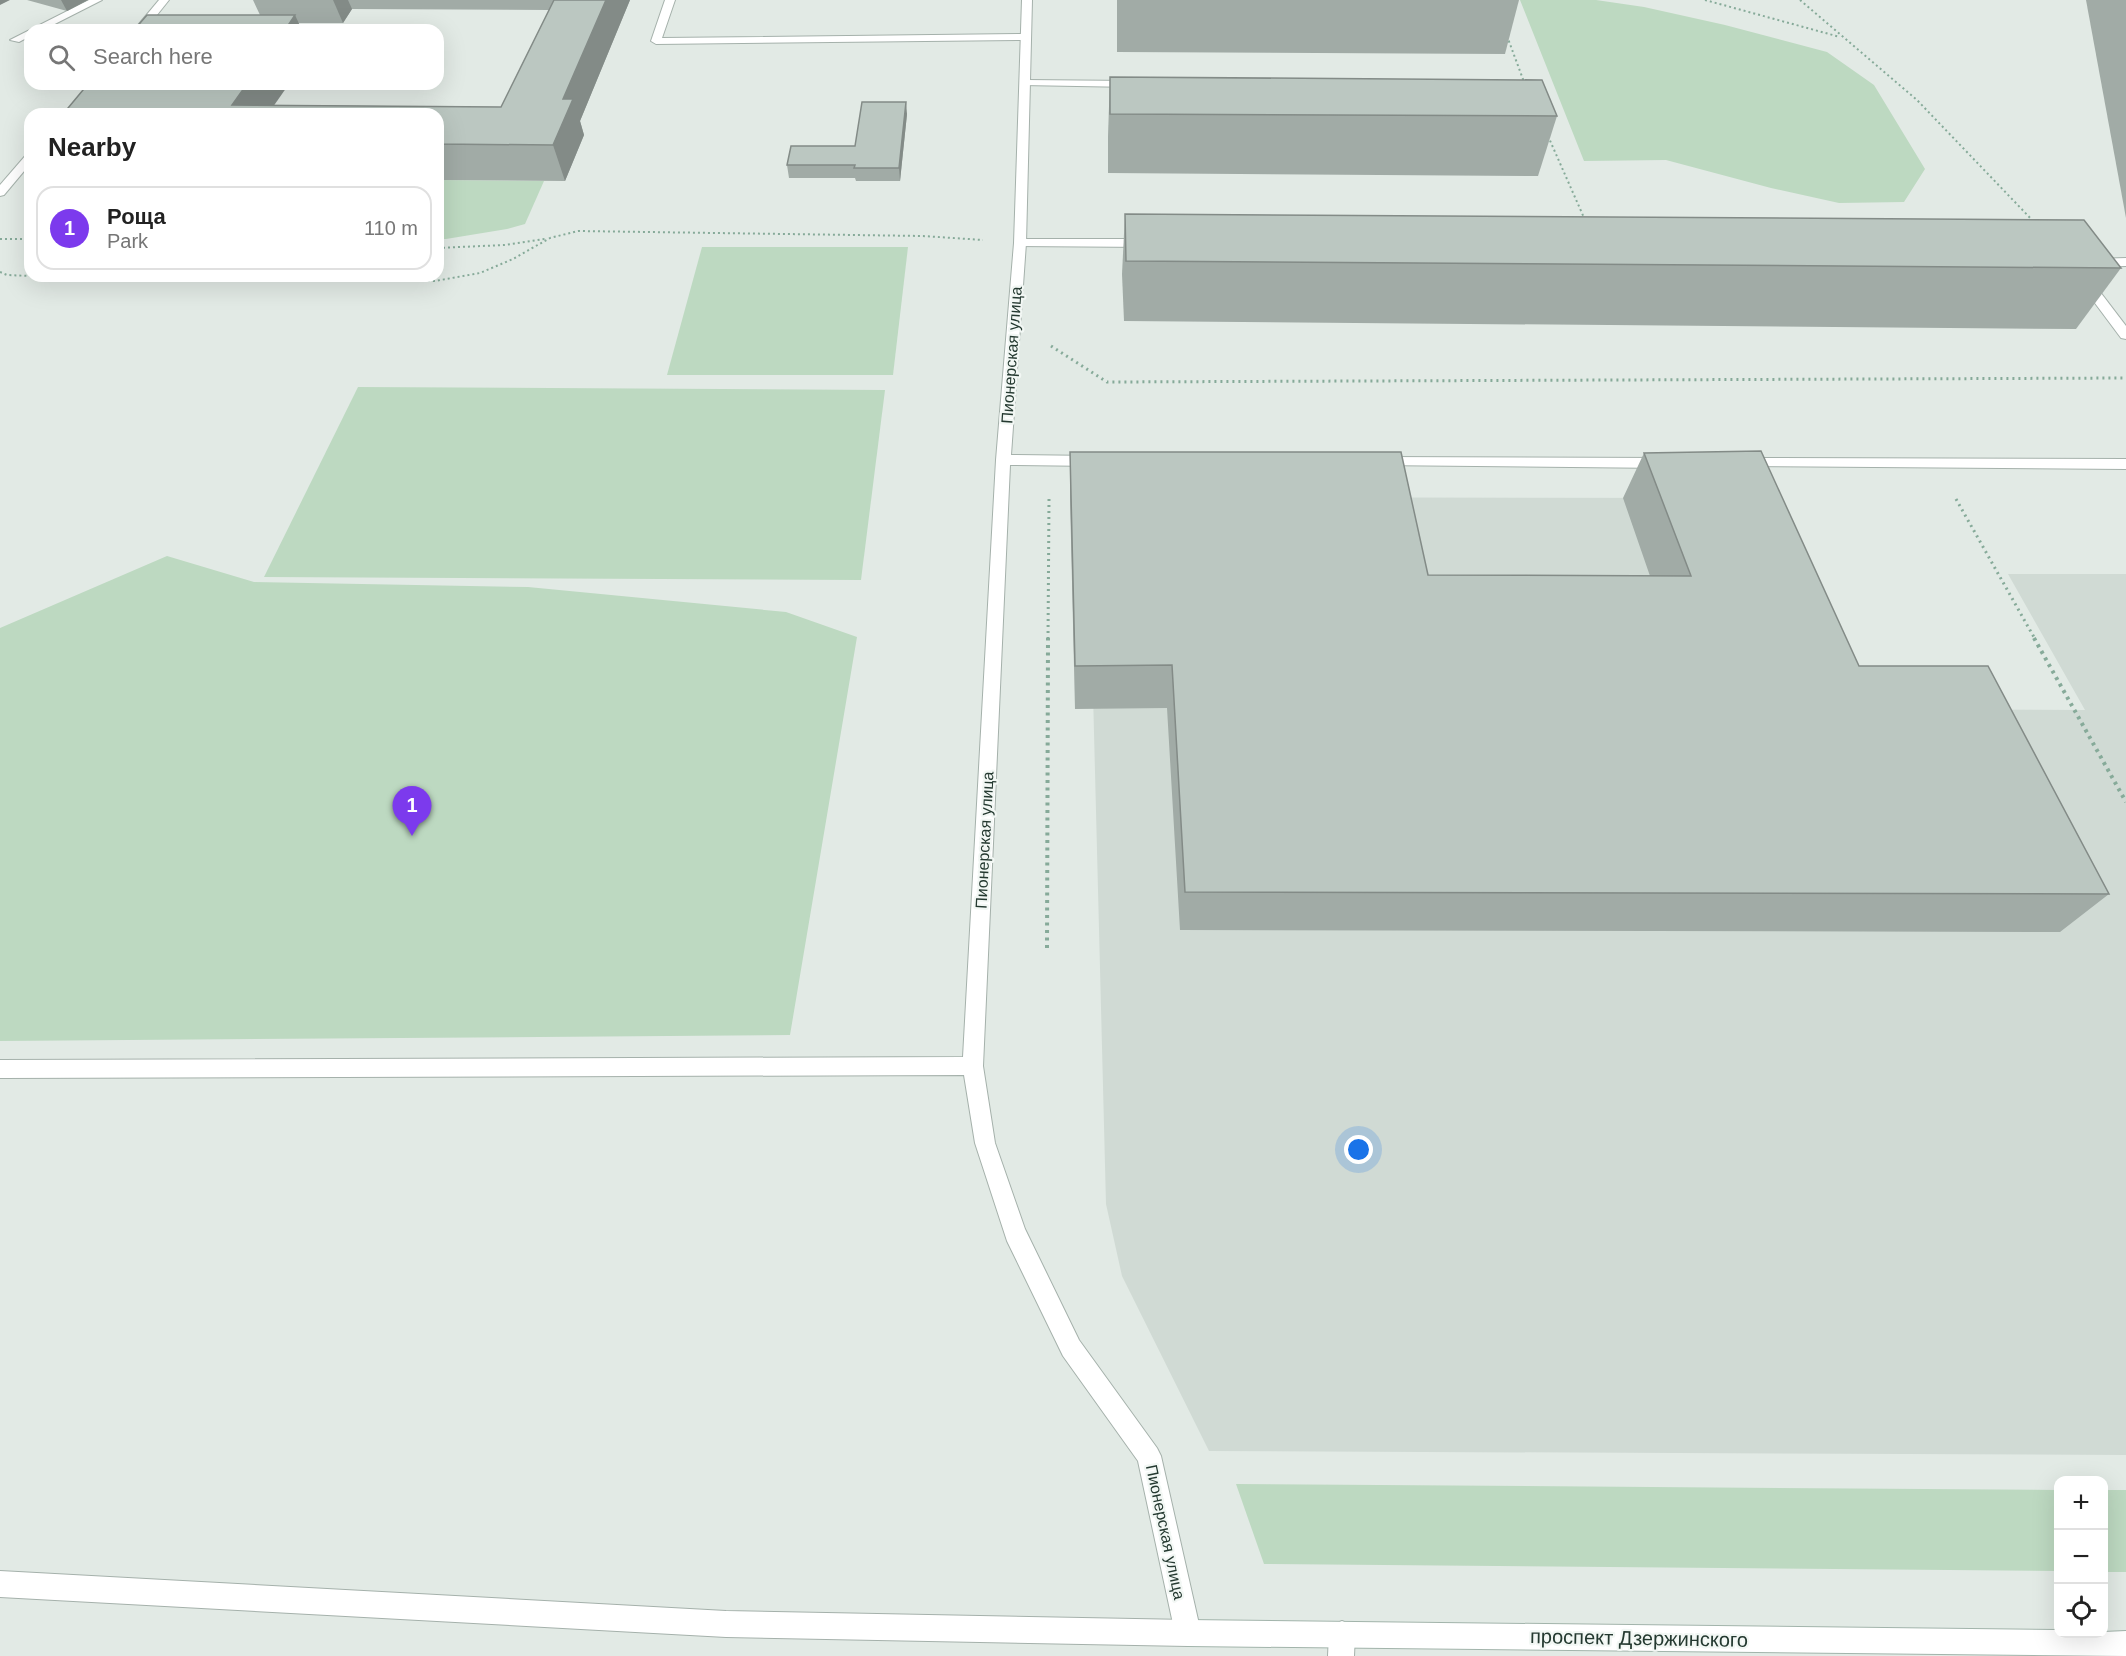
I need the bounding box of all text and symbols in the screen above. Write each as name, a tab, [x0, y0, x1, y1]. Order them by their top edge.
search box	[24, 24, 444, 90]
icon: search	[45, 41, 78, 74]
text: Search here	[93, 44, 213, 69]
text: Nearby	[48, 132, 136, 162]
text: Роща	[107, 204, 166, 229]
text: 1	[64, 217, 75, 239]
text: 110 m	[364, 217, 418, 239]
text: Park	[107, 230, 148, 252]
street label: Пионерская улица	[998, 286, 1025, 424]
street label: Пионерская улица	[972, 771, 997, 909]
pin: 1	[392, 786, 432, 836]
your location	[1344, 1135, 1373, 1164]
street label: Пионерская улица	[1143, 1463, 1188, 1601]
map controls	[2054, 1476, 2108, 1638]
button: +	[2054, 1476, 2108, 1530]
button: −	[2054, 1530, 2108, 1584]
button: locate	[2054, 1584, 2108, 1638]
street label: проспект Дзержинского	[1530, 1625, 1748, 1651]

